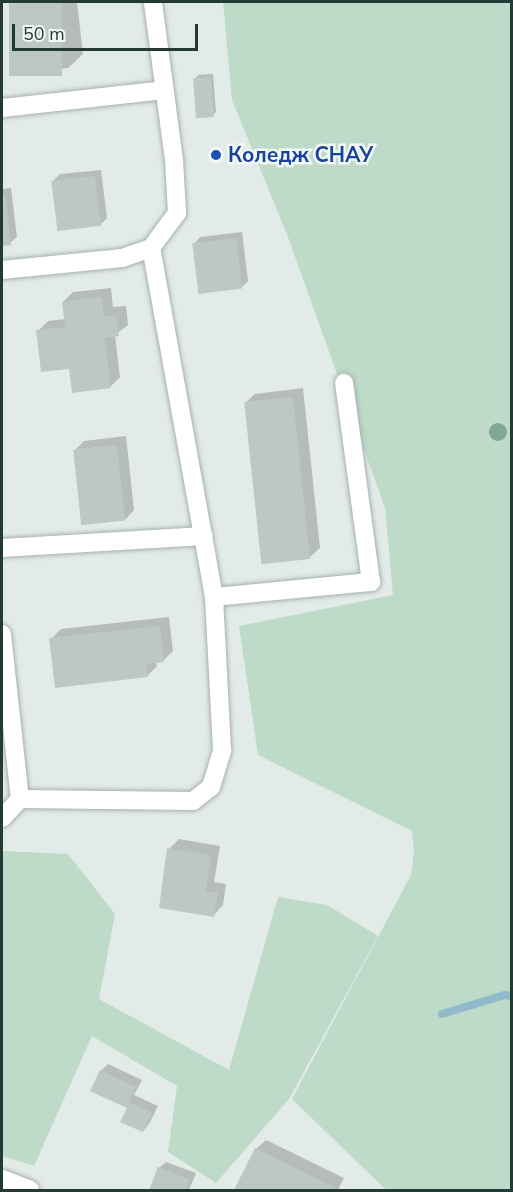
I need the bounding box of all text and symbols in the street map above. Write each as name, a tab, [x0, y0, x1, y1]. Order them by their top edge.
scale bar	[15, 12, 201, 50]
text: 50 m	[23, 22, 65, 46]
place label: Коледж СНАУ	[228, 142, 373, 168]
marker: Коледж СНАУ	[209, 148, 223, 162]

